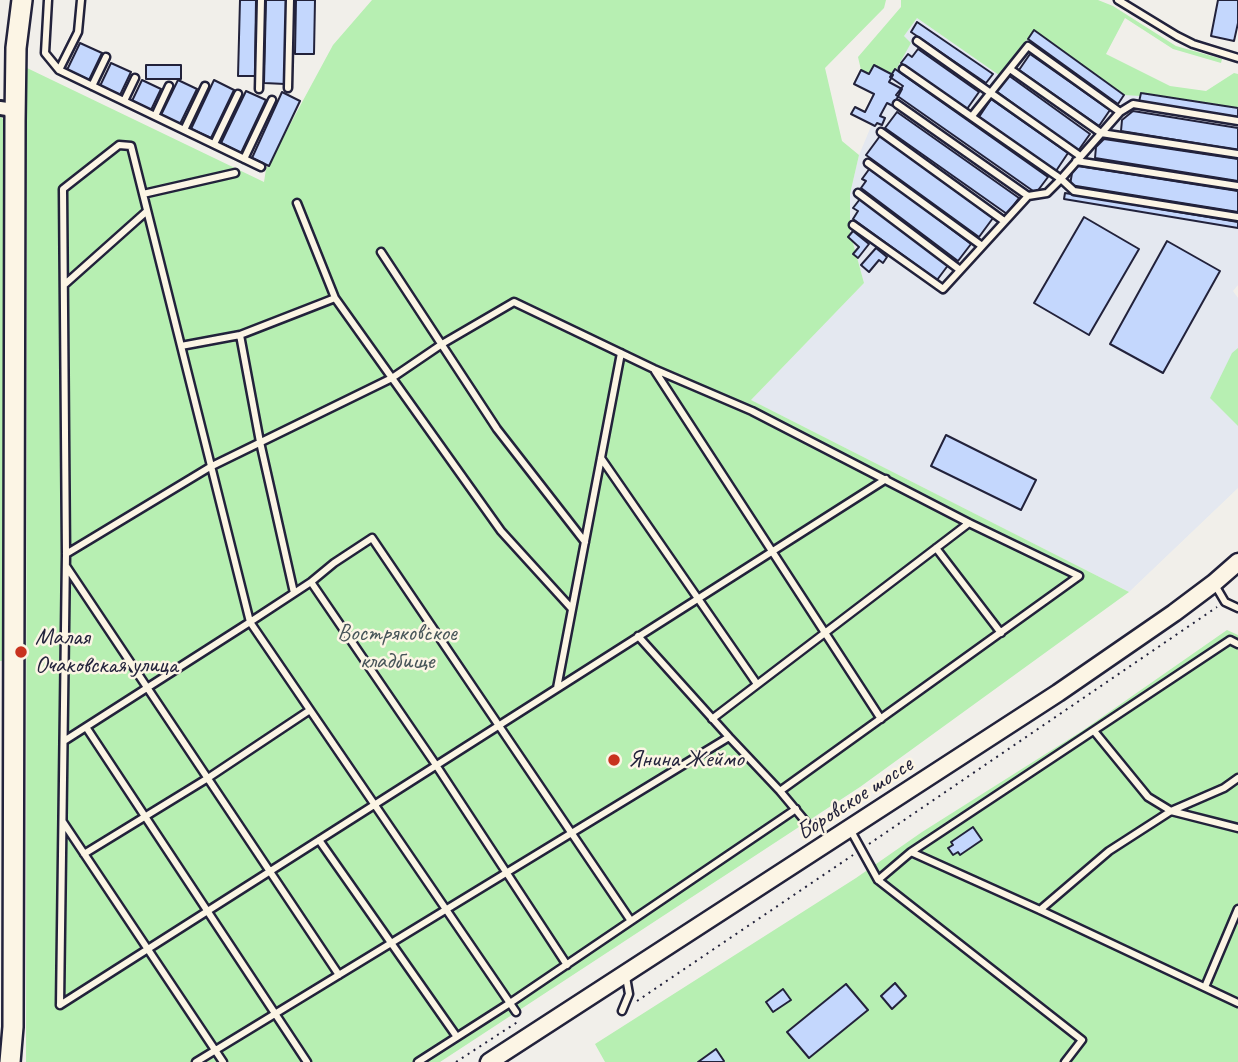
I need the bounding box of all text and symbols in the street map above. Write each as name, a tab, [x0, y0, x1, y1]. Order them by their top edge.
park label: Востряковское кладбище	[337, 620, 457, 676]
place label: Малая Очаковская улица	[35, 624, 178, 680]
marker: Малая Очаковская улица	[13, 644, 29, 660]
place label: Янина Жеймо	[628, 746, 744, 774]
street label: Боровское шоссе	[791, 751, 919, 847]
marker: Янина Жеймо	[606, 752, 622, 768]

